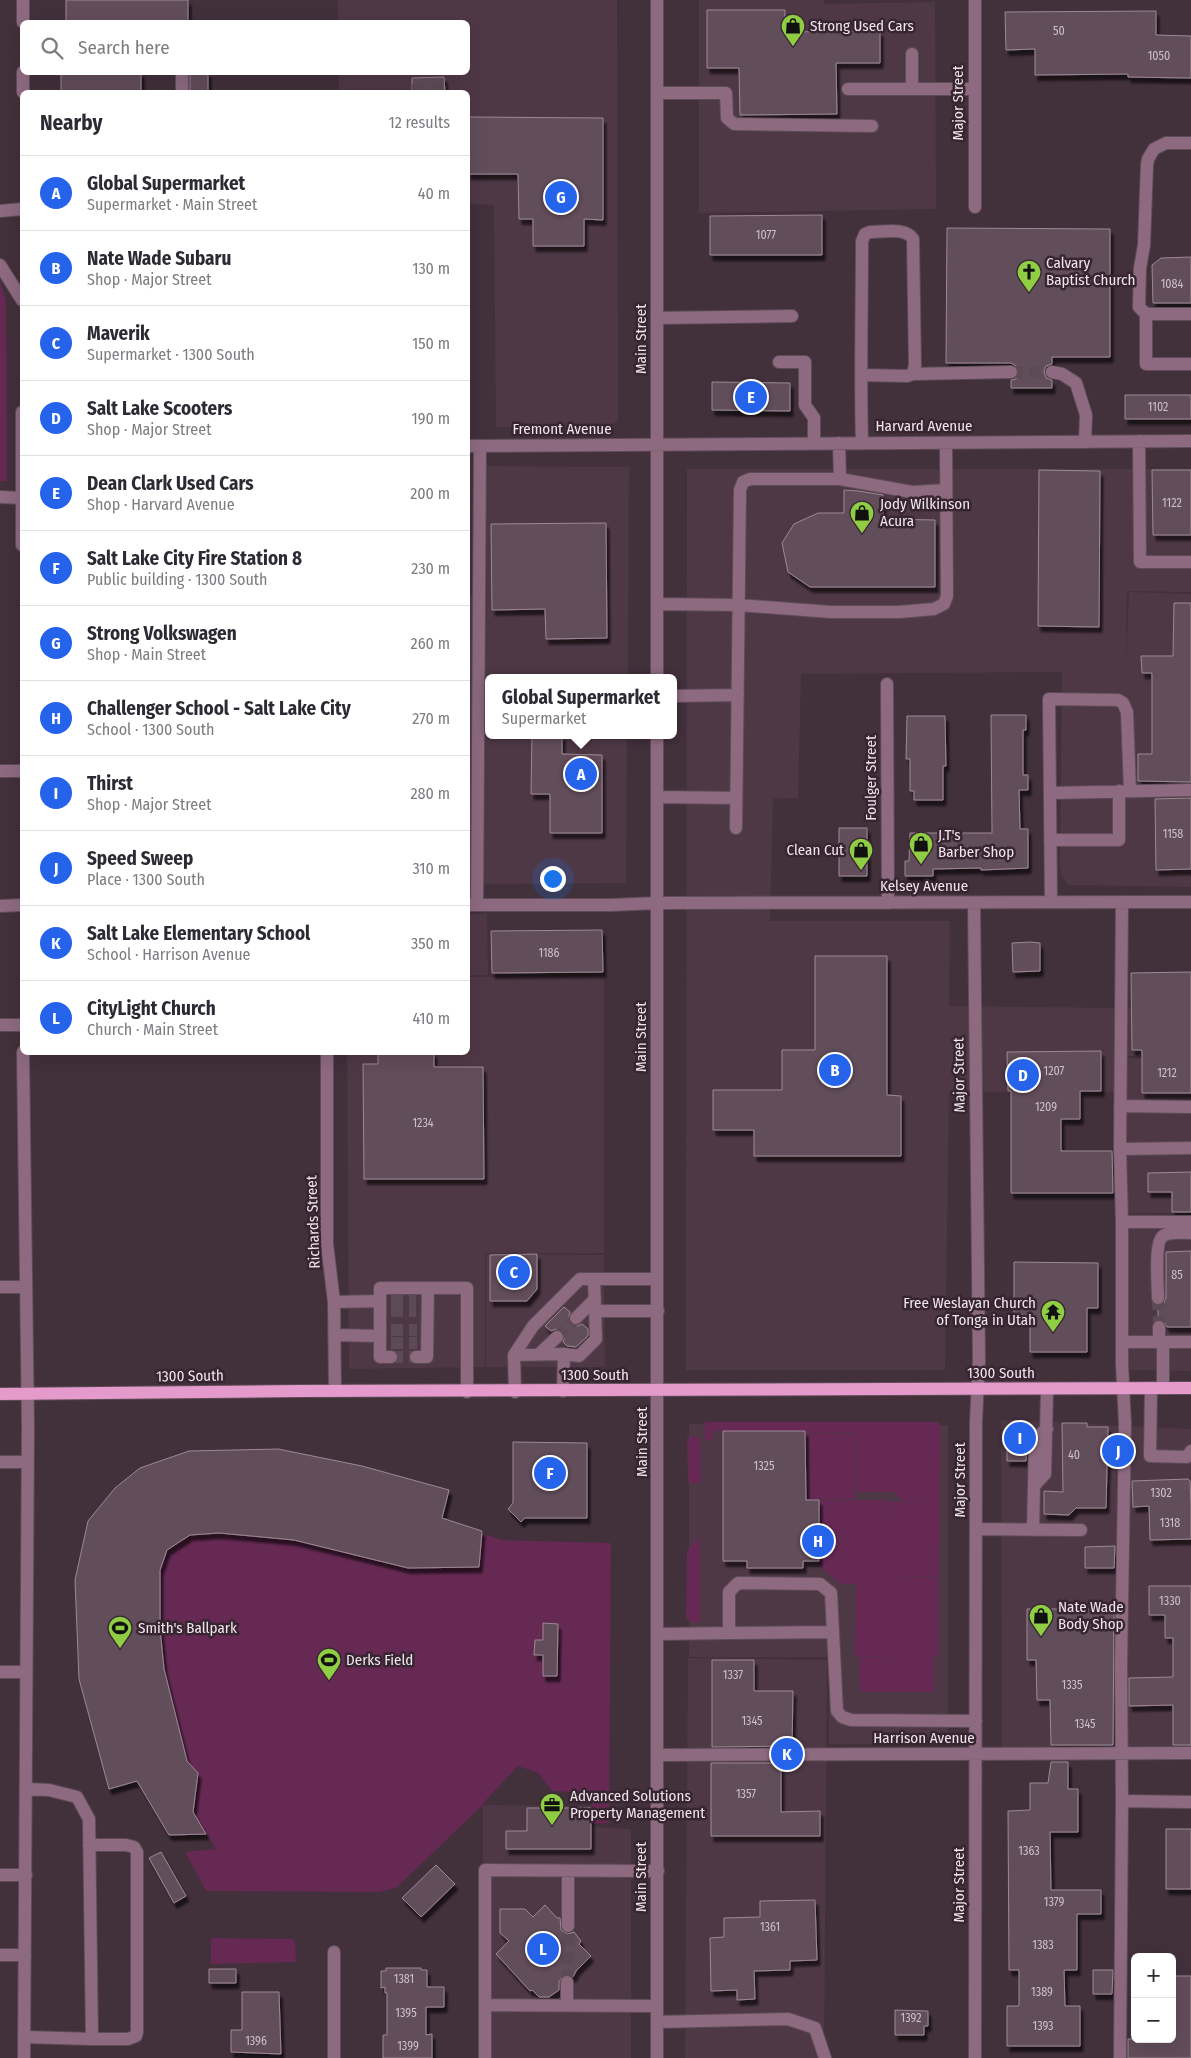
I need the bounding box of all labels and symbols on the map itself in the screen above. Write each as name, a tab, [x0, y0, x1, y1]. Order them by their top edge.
shop icon: Strong Used Cars	[780, 13, 806, 47]
place label: Strong Used Cars	[810, 17, 914, 35]
house number: 50	[1053, 24, 1065, 38]
house number: 1050	[1148, 49, 1170, 63]
street label: Major Street	[949, 65, 967, 141]
pin: G	[545, 178, 577, 216]
house number: 1077	[756, 228, 776, 242]
place label: Calvary Baptist Church	[1046, 254, 1135, 289]
church icon: Calvary Baptist Church	[1016, 259, 1042, 293]
house number: 1084	[1161, 277, 1184, 291]
street label: Main Street	[632, 304, 650, 374]
pin: E	[735, 378, 767, 416]
house number: 1102	[1148, 400, 1168, 414]
street label: Harvard Avenue	[876, 417, 972, 435]
street label: Fremont Avenue	[512, 420, 612, 438]
place label: Jody Wilkinson Acura	[880, 495, 970, 530]
house number: 1122	[1162, 496, 1182, 510]
shop icon: Jody Wilkinson Acura	[849, 500, 875, 534]
street label: Foulger Street	[862, 735, 880, 821]
pin: A	[565, 755, 597, 793]
place label: J.T's Barber Shop	[938, 826, 1014, 861]
house number: 1158	[1163, 827, 1183, 841]
shop icon: J.T's Barber Shop	[908, 831, 934, 865]
shop icon: Clean Cut	[848, 837, 874, 871]
place label: Clean Cut	[786, 841, 844, 859]
your location	[540, 866, 566, 892]
street label: Kelsey Avenue	[880, 877, 968, 895]
house number: 1186	[538, 946, 560, 960]
street label: Main Street	[632, 1002, 650, 1072]
street label: Major Street	[949, 1037, 969, 1113]
pin: B	[819, 1051, 851, 1089]
pin: D	[1007, 1056, 1039, 1094]
house number: 1207	[1044, 1064, 1065, 1078]
house number: 1212	[1157, 1066, 1177, 1080]
house number: 1209	[1035, 1100, 1057, 1114]
house number: 1234	[412, 1116, 434, 1130]
street label: Richards Street	[302, 1175, 324, 1269]
pin: C	[498, 1253, 530, 1291]
house number: 85	[1171, 1268, 1183, 1282]
place label: Free Weslayan Church of Tonga in Utah	[903, 1294, 1036, 1329]
temple icon: Free Weslayan Church of Tonga in Utah	[1040, 1299, 1066, 1333]
street label: 1300 South	[967, 1364, 1035, 1382]
street label: 1300 South	[156, 1366, 224, 1386]
street label: 1300 South	[561, 1366, 629, 1384]
street label: Main Street	[633, 1407, 651, 1477]
pin: I	[1004, 1419, 1036, 1457]
pin: J	[1102, 1432, 1134, 1470]
street label: Major Street	[951, 1442, 969, 1518]
house number: 40	[1068, 1448, 1080, 1462]
pin: F	[534, 1454, 566, 1492]
house number: 1325	[754, 1459, 775, 1473]
house number: 1302	[1150, 1486, 1172, 1500]
house number: 1318	[1160, 1516, 1180, 1530]
pin: H	[802, 1522, 834, 1560]
house number: 1330	[1159, 1594, 1181, 1608]
place label: Nate Wade Body Shop	[1058, 1598, 1124, 1633]
shop icon: Nate Wade Body Shop	[1028, 1603, 1054, 1637]
sports icon: Smith's Ballpark	[107, 1615, 133, 1649]
place label: Smith's Ballpark	[138, 1619, 237, 1637]
sports icon: Derks Field	[316, 1647, 342, 1681]
place label: Derks Field	[346, 1651, 413, 1669]
house number: 1337	[723, 1668, 743, 1682]
house number: 1335	[1061, 1678, 1083, 1692]
house number: 1345	[741, 1714, 763, 1728]
house number: 1345	[1074, 1717, 1096, 1731]
street label: Harrison Avenue	[873, 1729, 975, 1747]
pin: K	[771, 1735, 803, 1773]
place label: Advanced Solutions Property Management	[570, 1787, 705, 1822]
house number: 1357	[736, 1787, 756, 1801]
office icon: Advanced Solutions Property Management	[539, 1792, 565, 1826]
street label: Main Street	[632, 1842, 650, 1912]
house number: 1363	[1018, 1844, 1040, 1858]
street label: Major Street	[950, 1847, 968, 1923]
house number: 1379	[1044, 1895, 1064, 1909]
house number: 1361	[760, 1920, 780, 1934]
pin: L	[527, 1930, 559, 1968]
house number: 1383	[1032, 1938, 1054, 1952]
house number: 1381	[394, 1972, 414, 1986]
house number: 1389	[1031, 1985, 1053, 1999]
house number: 1395	[395, 2006, 417, 2020]
house number: 1392	[901, 2011, 921, 2025]
house number: 1393	[1033, 2019, 1053, 2033]
house number: 1396	[245, 2034, 267, 2048]
house number: 1399	[397, 2039, 419, 2053]

